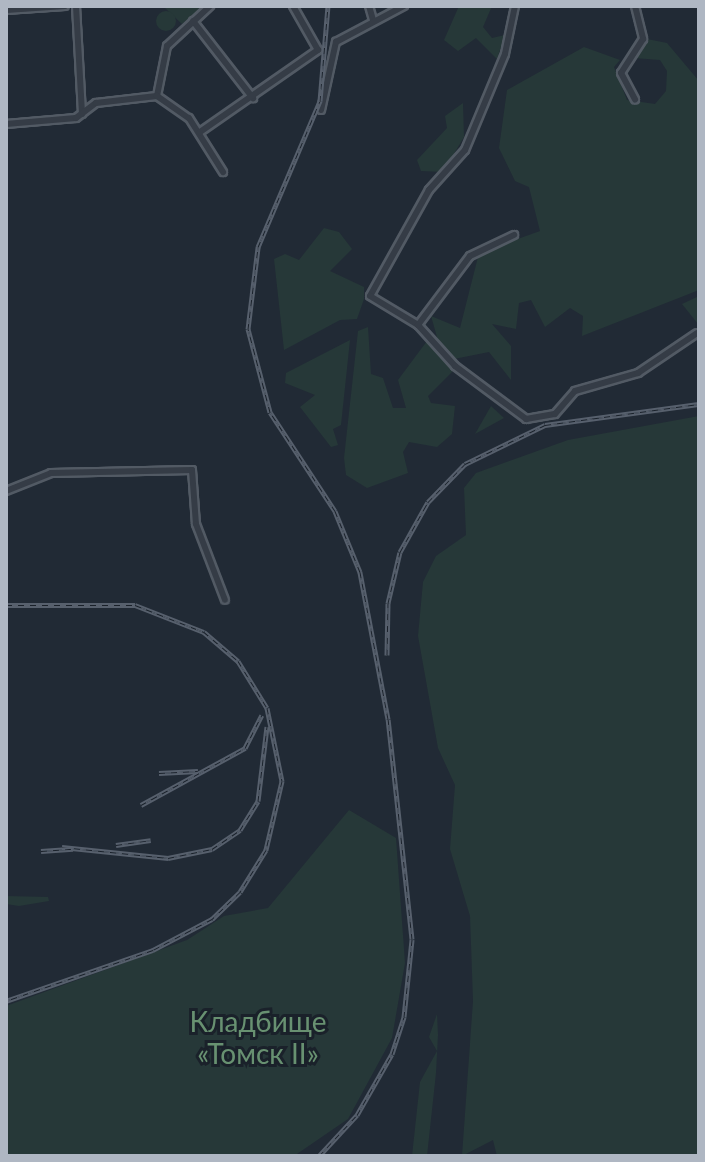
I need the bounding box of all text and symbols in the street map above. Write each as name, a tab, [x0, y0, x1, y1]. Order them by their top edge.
park label: Кладбище «Томск II»	[189, 1004, 327, 1070]

